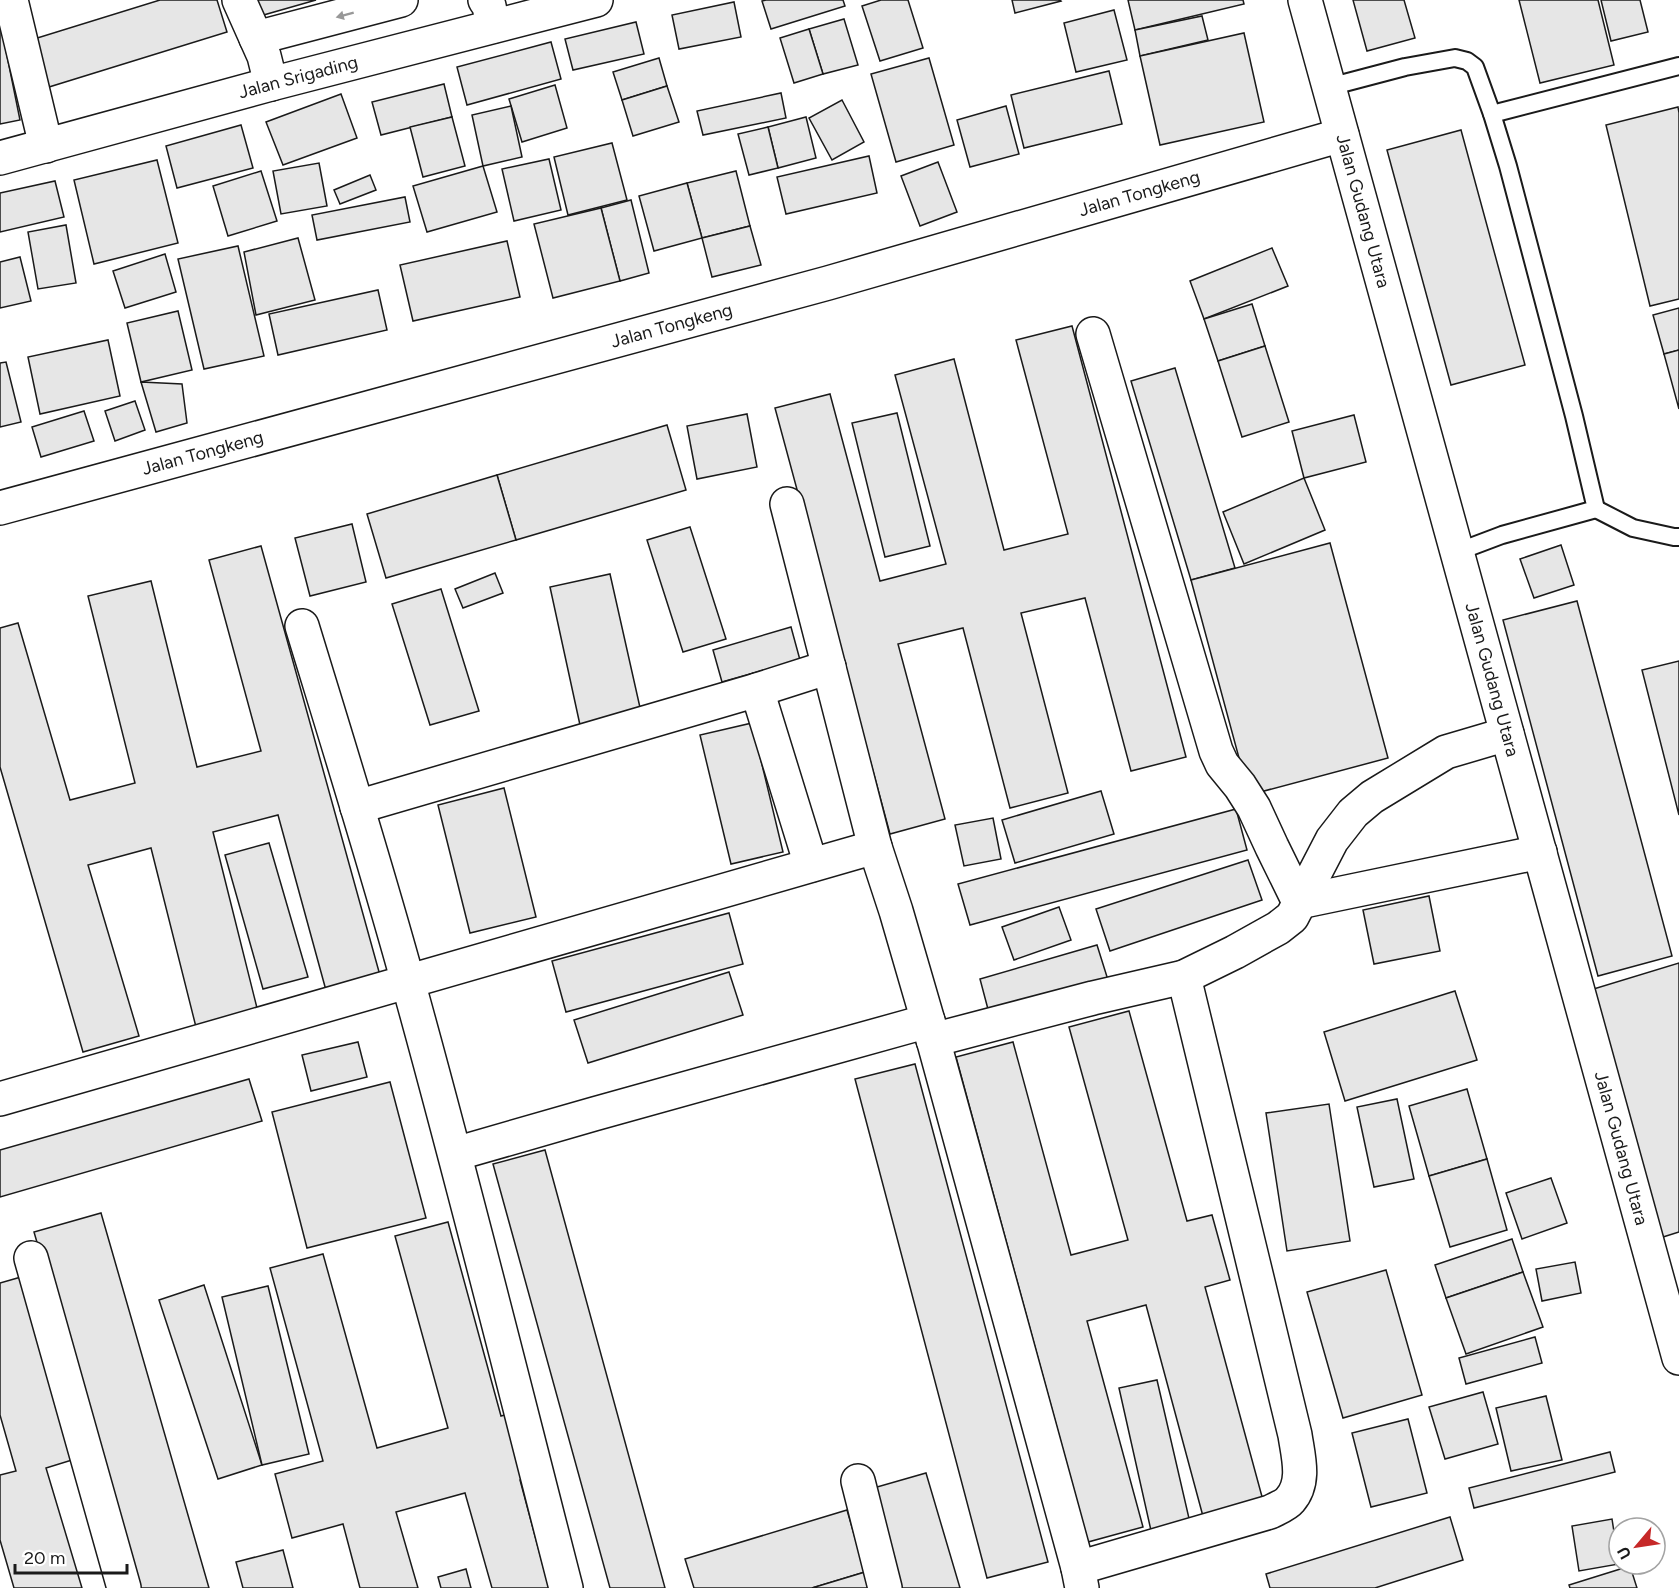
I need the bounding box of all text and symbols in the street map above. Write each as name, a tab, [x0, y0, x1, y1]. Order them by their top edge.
one-way arrow	[336, 10, 354, 20]
street label: Jalan Srigading	[236, 51, 360, 103]
street label: Jalan Gudang Utara	[1331, 132, 1395, 291]
street label: Jalan Tongkeng	[1076, 165, 1202, 221]
street label: Jalan Tongkeng	[608, 298, 735, 352]
street label: Jalan Tongkeng	[139, 426, 266, 480]
street label: Jalan Gudang Utara	[1461, 600, 1524, 759]
street label: Jalan Gudang Utara	[1590, 1069, 1653, 1228]
north arrow	[1607, 1516, 1667, 1576]
scale bar	[15, 1537, 128, 1575]
text: U	[1613, 1543, 1635, 1563]
text: 20 m	[24, 1547, 65, 1569]

